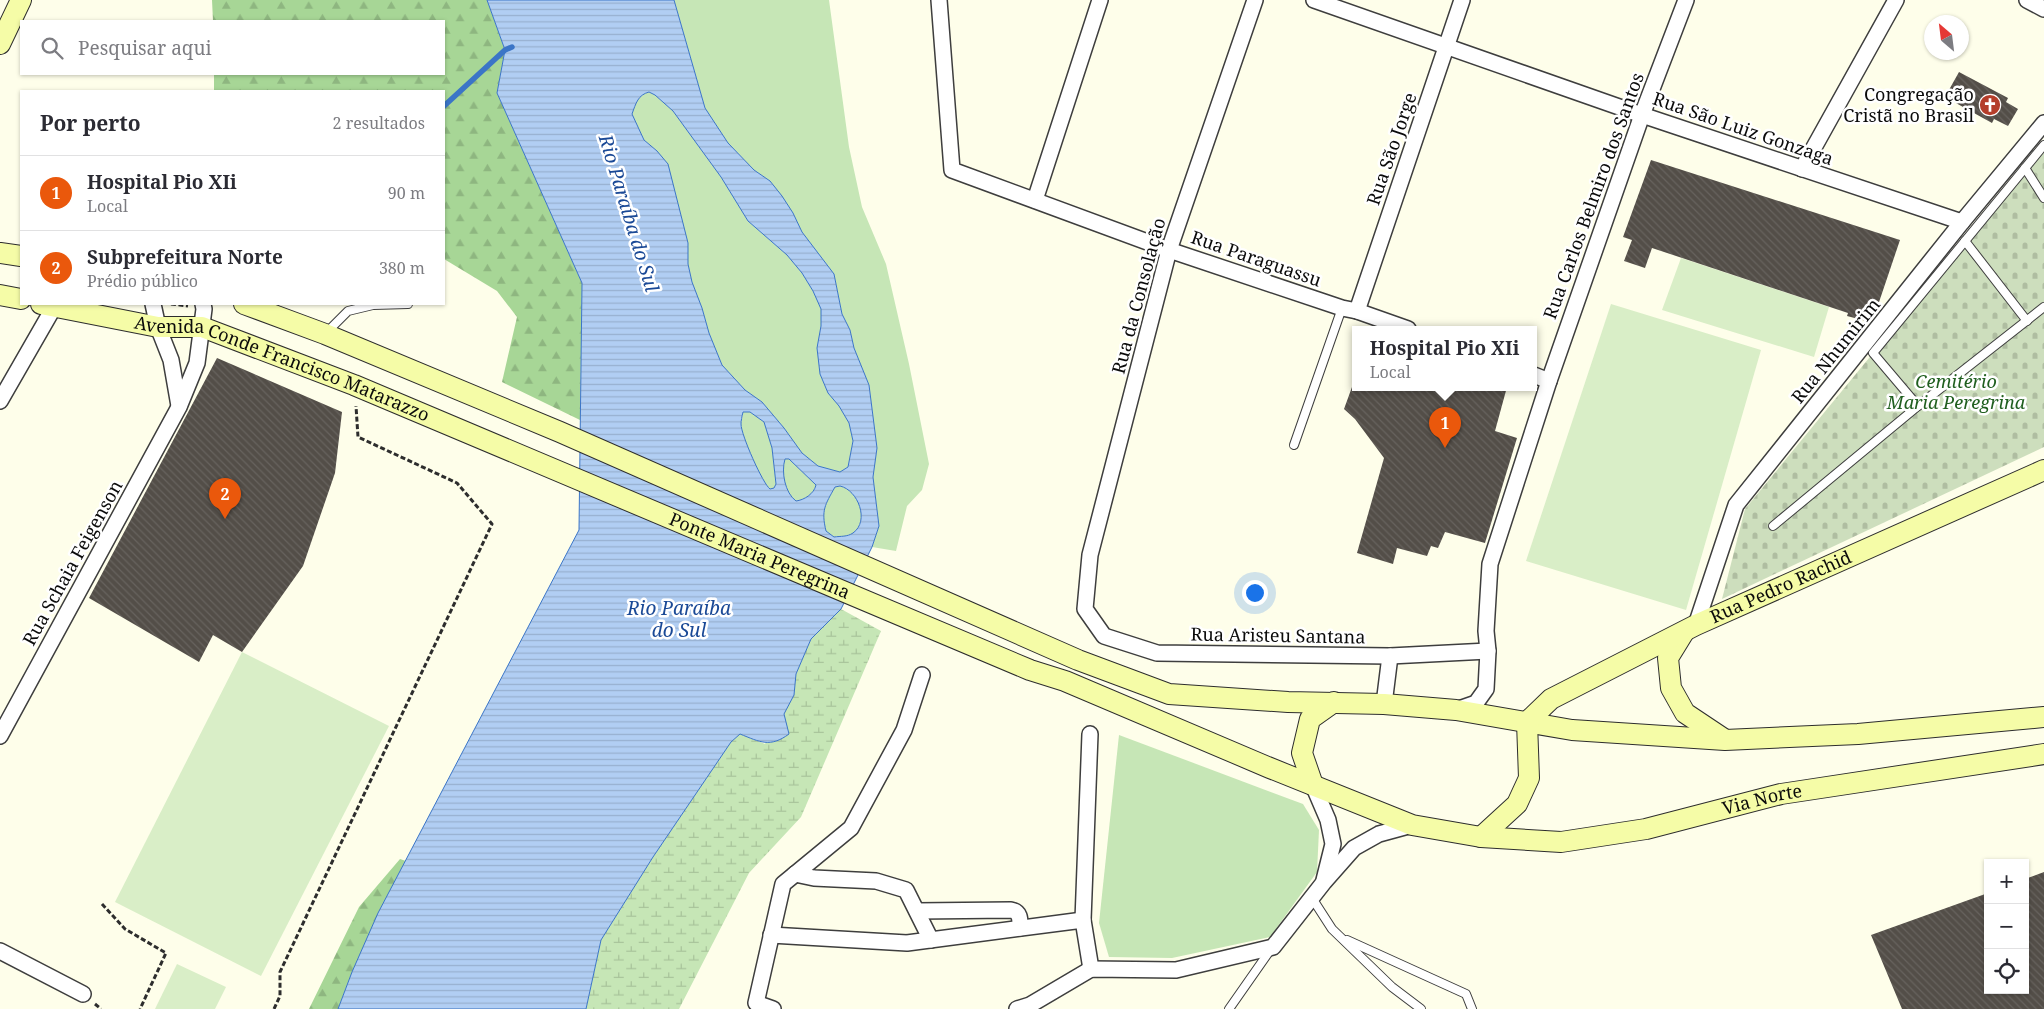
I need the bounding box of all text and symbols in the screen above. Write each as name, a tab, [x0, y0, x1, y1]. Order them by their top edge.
north arrow	[1924, 15, 1969, 60]
search box	[20, 20, 445, 75]
icon: search	[38, 34, 66, 62]
text: Pesquisar aqui	[78, 35, 212, 61]
street label: Rua Carlos Belmiro dos Santos	[1537, 69, 1649, 322]
place label: Congregação Cristã no Brasil	[1843, 82, 1974, 127]
street label: Rua São Luiz Gonzaga	[1650, 86, 1837, 170]
street label: Rua São Jorge	[1361, 89, 1422, 208]
church icon: Congregação Cristã no Brasil	[1978, 93, 2002, 117]
text: Por perto	[40, 109, 141, 137]
text: 2 resultados	[333, 112, 425, 134]
water label: Rio Paraíba do Sul	[592, 130, 665, 295]
text: Hospital Pio XIi	[87, 169, 237, 195]
text: 1	[51, 182, 61, 204]
text: 90 m	[388, 182, 425, 204]
text: Local	[87, 195, 128, 217]
street label: Rua da Consolação	[1106, 215, 1170, 376]
street label: Rua Paraguassu	[1188, 225, 1325, 292]
text: Subprefeitura Norte	[87, 244, 283, 270]
text: 2	[51, 257, 61, 279]
text: 380 m	[379, 257, 425, 279]
text: Prédio público	[87, 270, 198, 292]
street label: Rua Nhumirim	[1785, 293, 1885, 408]
street label: Avenida Conde Francisco Matarazzo	[132, 310, 433, 426]
popup	[1352, 326, 1537, 391]
text: Hospital Pio XIi	[1370, 335, 1519, 361]
text: Local	[1370, 361, 1411, 383]
park label: Cemitério Maria Peregrina	[1886, 369, 2026, 414]
pin: 1	[1429, 407, 1461, 448]
street label: Rua Schaia Feigenson	[17, 475, 128, 649]
pin: 2	[209, 478, 241, 519]
street label: Ponte Maria Peregrina	[666, 506, 854, 604]
street label: Rua Pedro Rachid	[1706, 544, 1855, 628]
your location	[1242, 580, 1268, 606]
water label: Rio Paraíba do Sul	[626, 595, 731, 643]
street label: Rua Aristeu Santana	[1190, 621, 1366, 649]
street label: Via Norte	[1719, 778, 1803, 820]
map controls	[1984, 859, 2029, 994]
button: +	[1984, 859, 2029, 904]
button: −	[1984, 904, 2029, 949]
button: locate	[1984, 949, 2029, 994]

